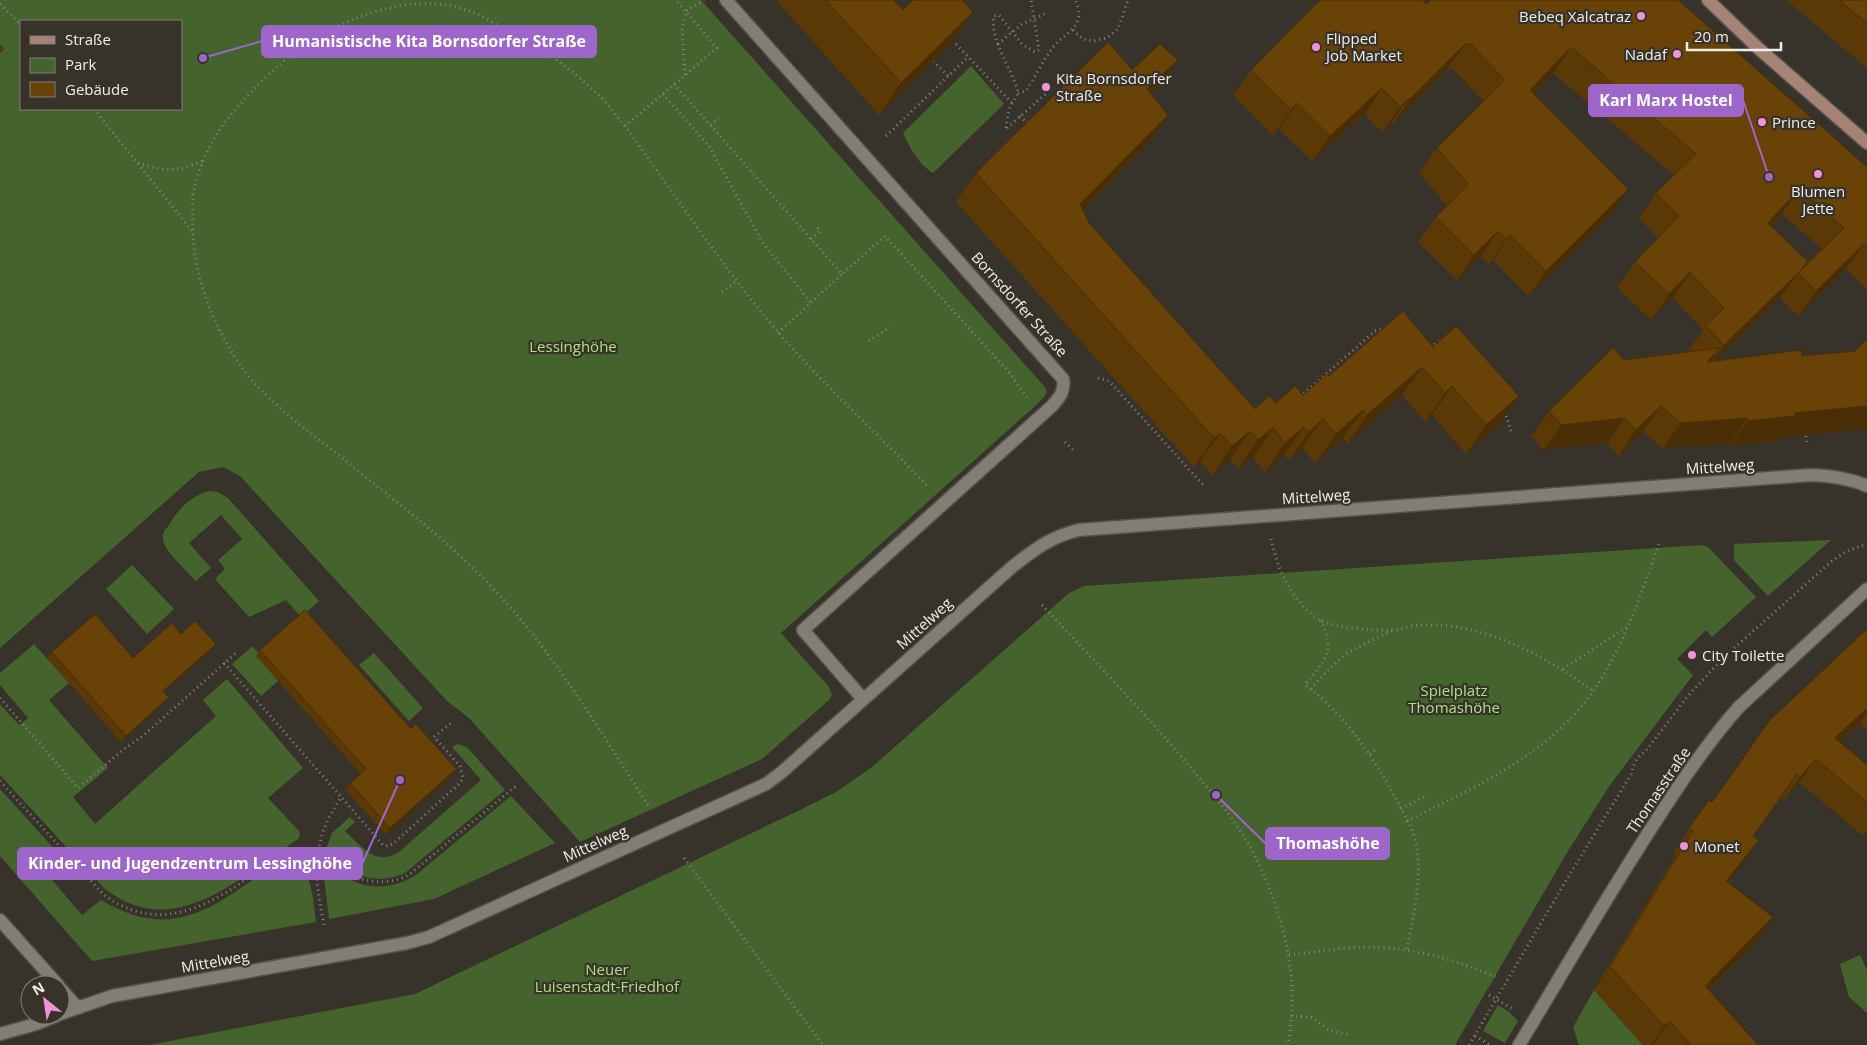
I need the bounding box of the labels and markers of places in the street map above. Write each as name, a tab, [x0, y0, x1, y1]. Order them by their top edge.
place label: Bebeq Xalcatraz	[1519, 6, 1631, 26]
marker: Bebeq Xalcatraz	[1635, 10, 1647, 22]
callout: Humanistische Kita Bornsdorfer Straße	[262, 26, 596, 57]
place label: Flipped Job Market	[1324, 28, 1402, 65]
marker: Flipped Job Market	[1310, 41, 1322, 53]
place label: Nadaf	[1625, 44, 1668, 64]
marker: Nadaf	[1671, 48, 1683, 60]
place label: Kita Bornsdorfer Straße	[1056, 68, 1172, 105]
marker: Kita Bornsdorfer Straße	[1040, 81, 1052, 93]
callout: Karl Marx Hostel	[1589, 85, 1743, 116]
place label: Prince	[1772, 112, 1816, 132]
marker: Prince	[1756, 116, 1768, 128]
marker: Blumen Jette	[1812, 168, 1824, 180]
place label: Blumen Jette	[1791, 181, 1845, 218]
place label: City Toilette	[1702, 645, 1784, 665]
marker: City Toilette	[1686, 649, 1698, 661]
callout: Thomashöhe	[1266, 828, 1389, 859]
place label: Monet	[1694, 836, 1739, 856]
marker: Monet	[1678, 840, 1690, 852]
callout: Kinder- und Jugendzentrum Lessinghöhe	[18, 848, 362, 879]

